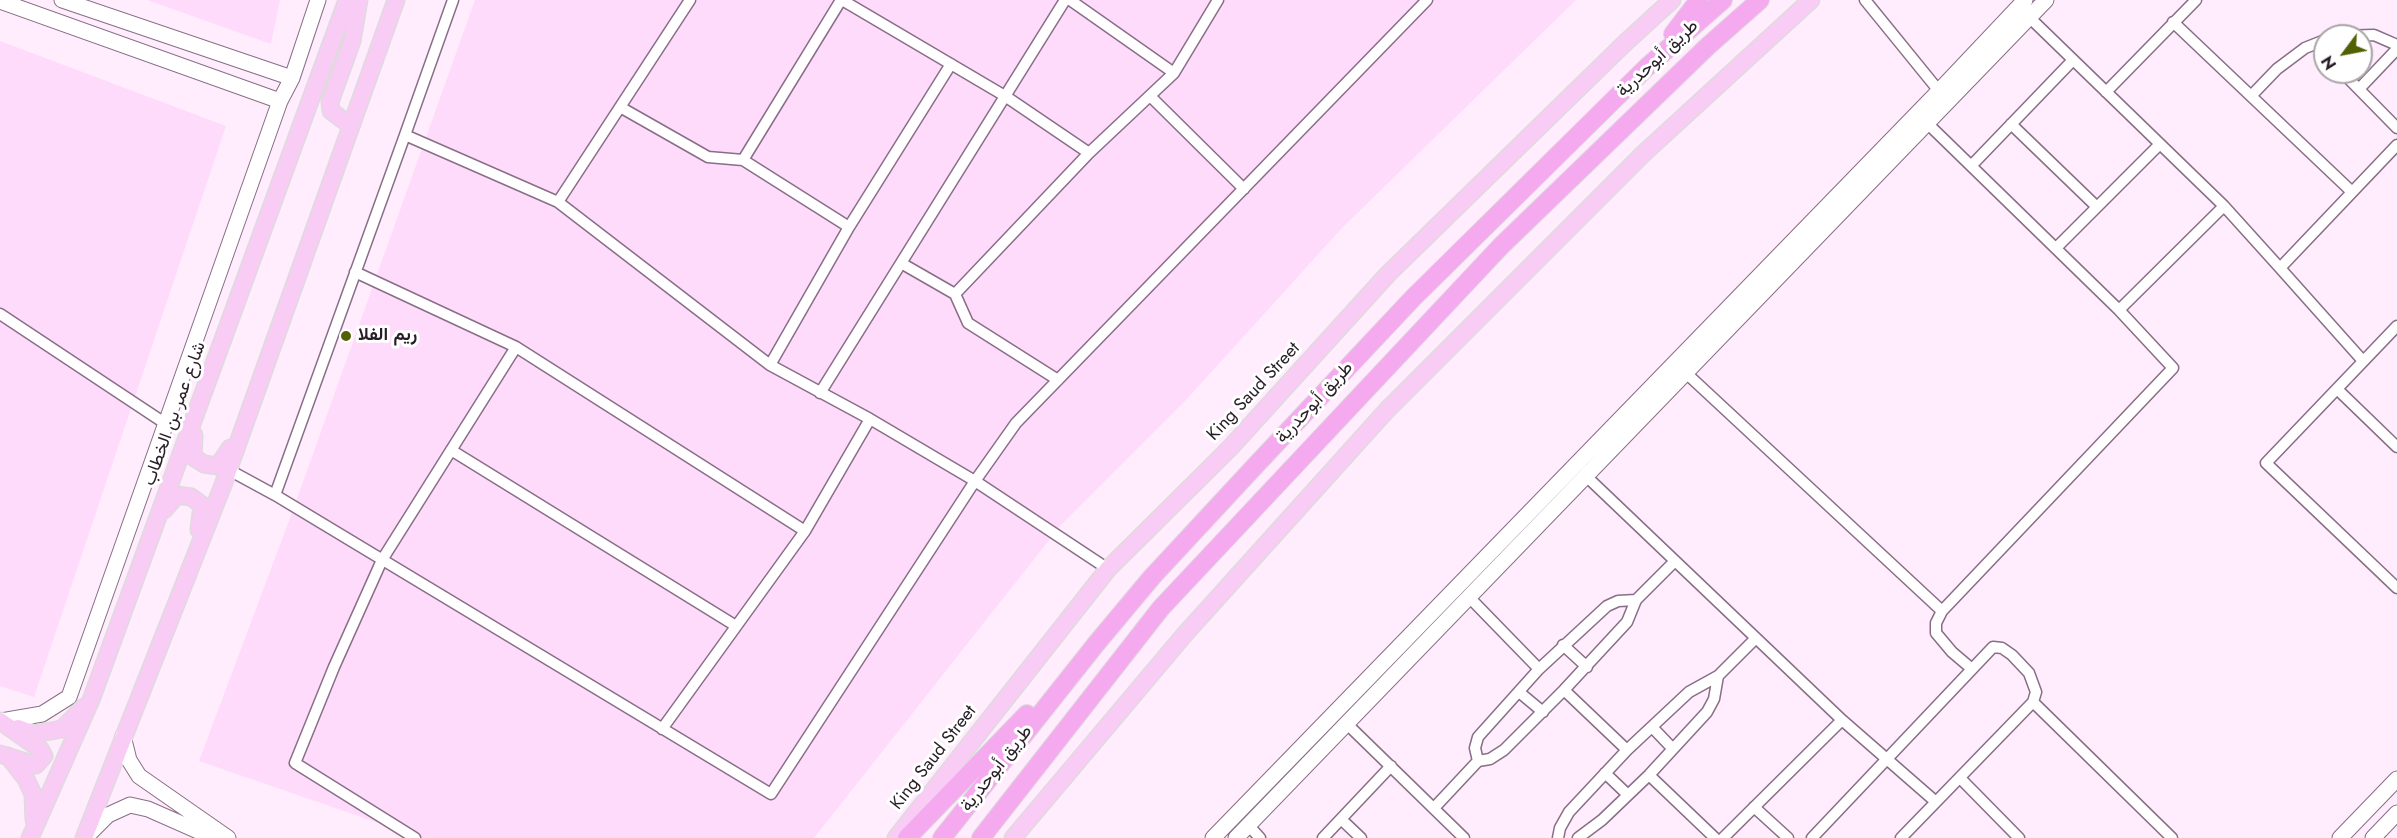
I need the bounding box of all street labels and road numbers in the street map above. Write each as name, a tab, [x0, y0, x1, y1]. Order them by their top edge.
street label: طريق أبوحدرية	[1613, 16, 1703, 102]
street label: King Saud Street	[1203, 338, 1305, 446]
street label: شارع عمر بن الخطاب	[139, 339, 211, 489]
street label: طريق أبوحدرية	[1272, 358, 1358, 448]
street label: King Saud Street	[887, 701, 981, 815]
street label: طريق أبوحدرية	[957, 721, 1037, 817]

